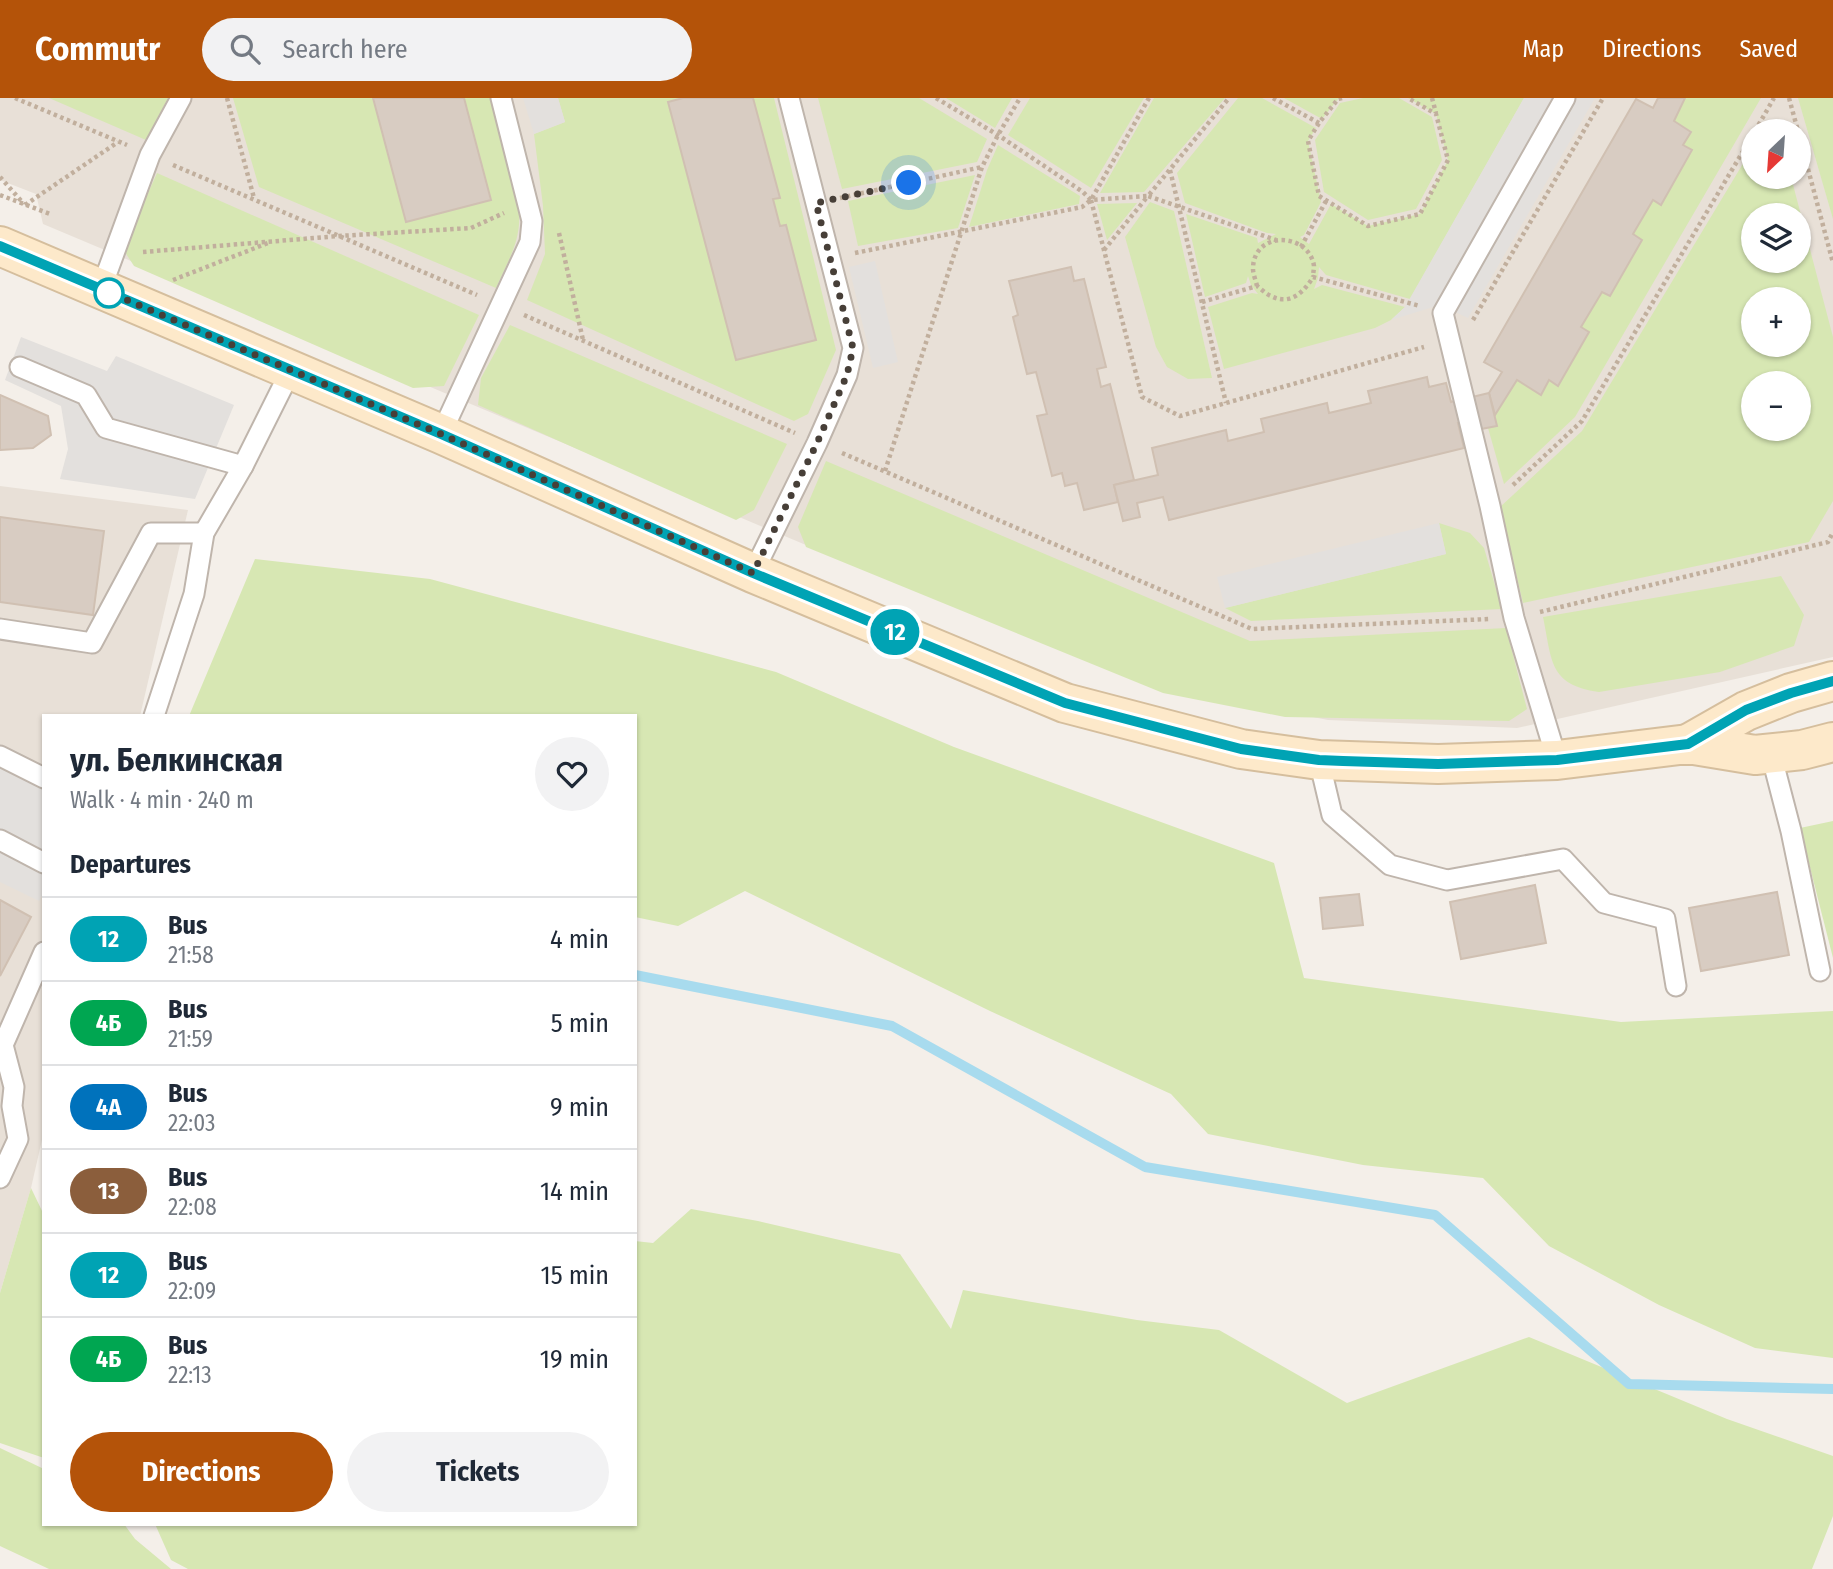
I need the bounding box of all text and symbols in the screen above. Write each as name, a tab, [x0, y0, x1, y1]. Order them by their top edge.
search box	[202, 18, 692, 81]
text: Commutr	[35, 29, 160, 69]
icon: search	[226, 30, 264, 68]
text: Search here	[282, 34, 408, 65]
text: Map	[1523, 35, 1564, 63]
text: Directions	[1602, 35, 1701, 63]
text: Saved	[1739, 35, 1798, 63]
north arrow	[1741, 119, 1811, 189]
map controls	[1741, 119, 1811, 441]
your location	[891, 165, 926, 200]
button: layers	[1741, 203, 1811, 273]
unlabelled marker	[94, 278, 124, 308]
button: +	[1741, 287, 1811, 357]
button: −	[1741, 371, 1811, 441]
line badge: 12	[864, 609, 926, 655]
text: 12	[884, 618, 906, 646]
button: heart	[535, 737, 609, 811]
text: ул. Белкинская	[70, 740, 283, 780]
text: Walk · 4 min · 240 m	[70, 786, 254, 814]
text: Departures	[70, 849, 191, 880]
text: Bus	[168, 910, 207, 941]
text: 4 min	[550, 924, 609, 955]
text: 12	[98, 925, 119, 953]
text: 21:58	[168, 941, 214, 969]
text: Bus	[168, 994, 207, 1025]
text: 5 min	[551, 1008, 609, 1039]
text: 4Б	[96, 1009, 121, 1037]
text: 21:59	[168, 1025, 213, 1053]
text: Bus	[168, 1078, 207, 1109]
text: 9 min	[550, 1092, 609, 1123]
text: 4А	[96, 1093, 121, 1121]
text: 22:03	[168, 1109, 215, 1137]
text: Bus	[168, 1162, 207, 1193]
text: 14 min	[540, 1176, 609, 1207]
text: 13	[98, 1177, 119, 1205]
text: 22:08	[168, 1193, 217, 1221]
text: Bus	[168, 1246, 207, 1277]
text: 15 min	[541, 1260, 609, 1291]
text: 12	[98, 1261, 119, 1289]
text: 22:09	[168, 1277, 216, 1305]
text: Bus	[168, 1330, 207, 1361]
text: 19 min	[540, 1344, 609, 1375]
text: 4Б	[96, 1345, 121, 1373]
text: 22:13	[168, 1361, 212, 1389]
button: Directions	[70, 1432, 333, 1512]
button: Tickets	[347, 1432, 609, 1512]

